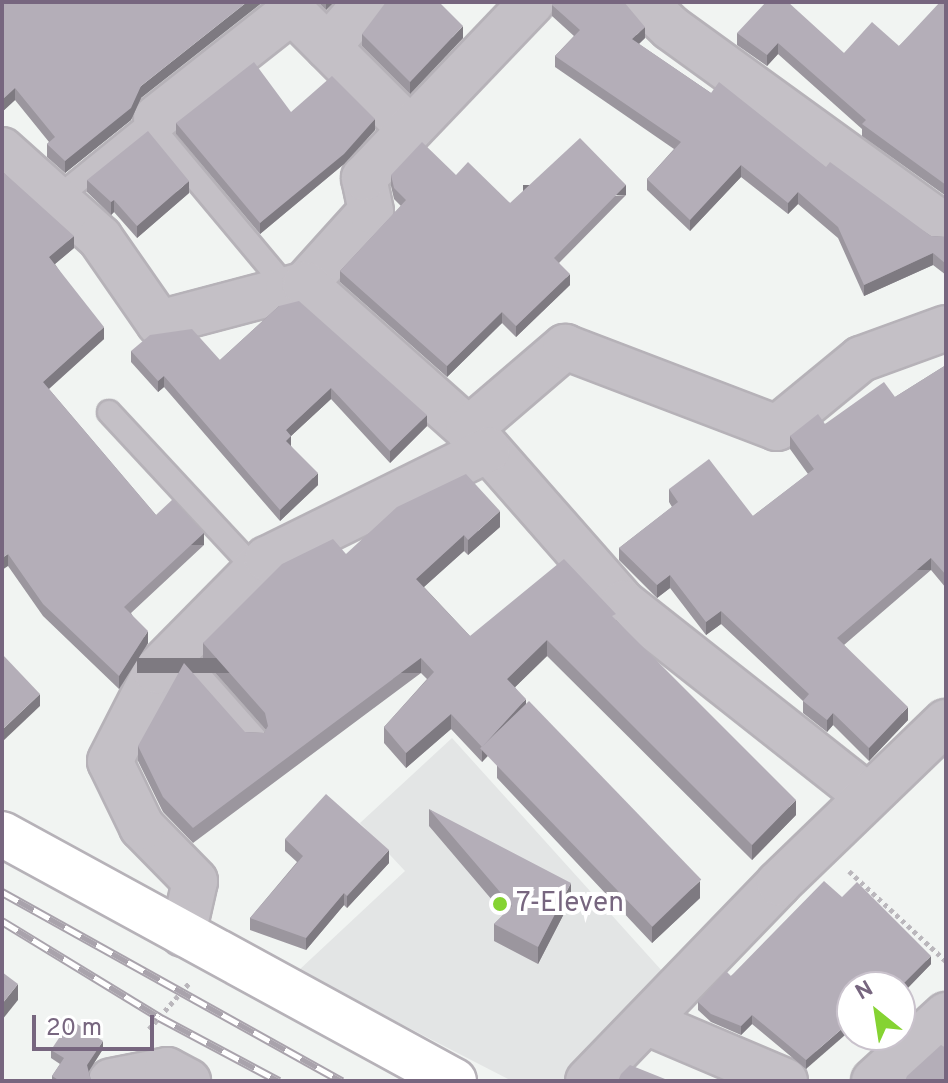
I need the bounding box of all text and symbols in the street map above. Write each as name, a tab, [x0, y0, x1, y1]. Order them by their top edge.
place label: 7-Eleven	[516, 887, 624, 921]
marker: 7-Eleven	[491, 895, 509, 913]
north arrow	[836, 971, 916, 1051]
text: N	[851, 976, 878, 1007]
scale bar	[36, 999, 158, 1049]
text: 20 m	[46, 1014, 102, 1044]

